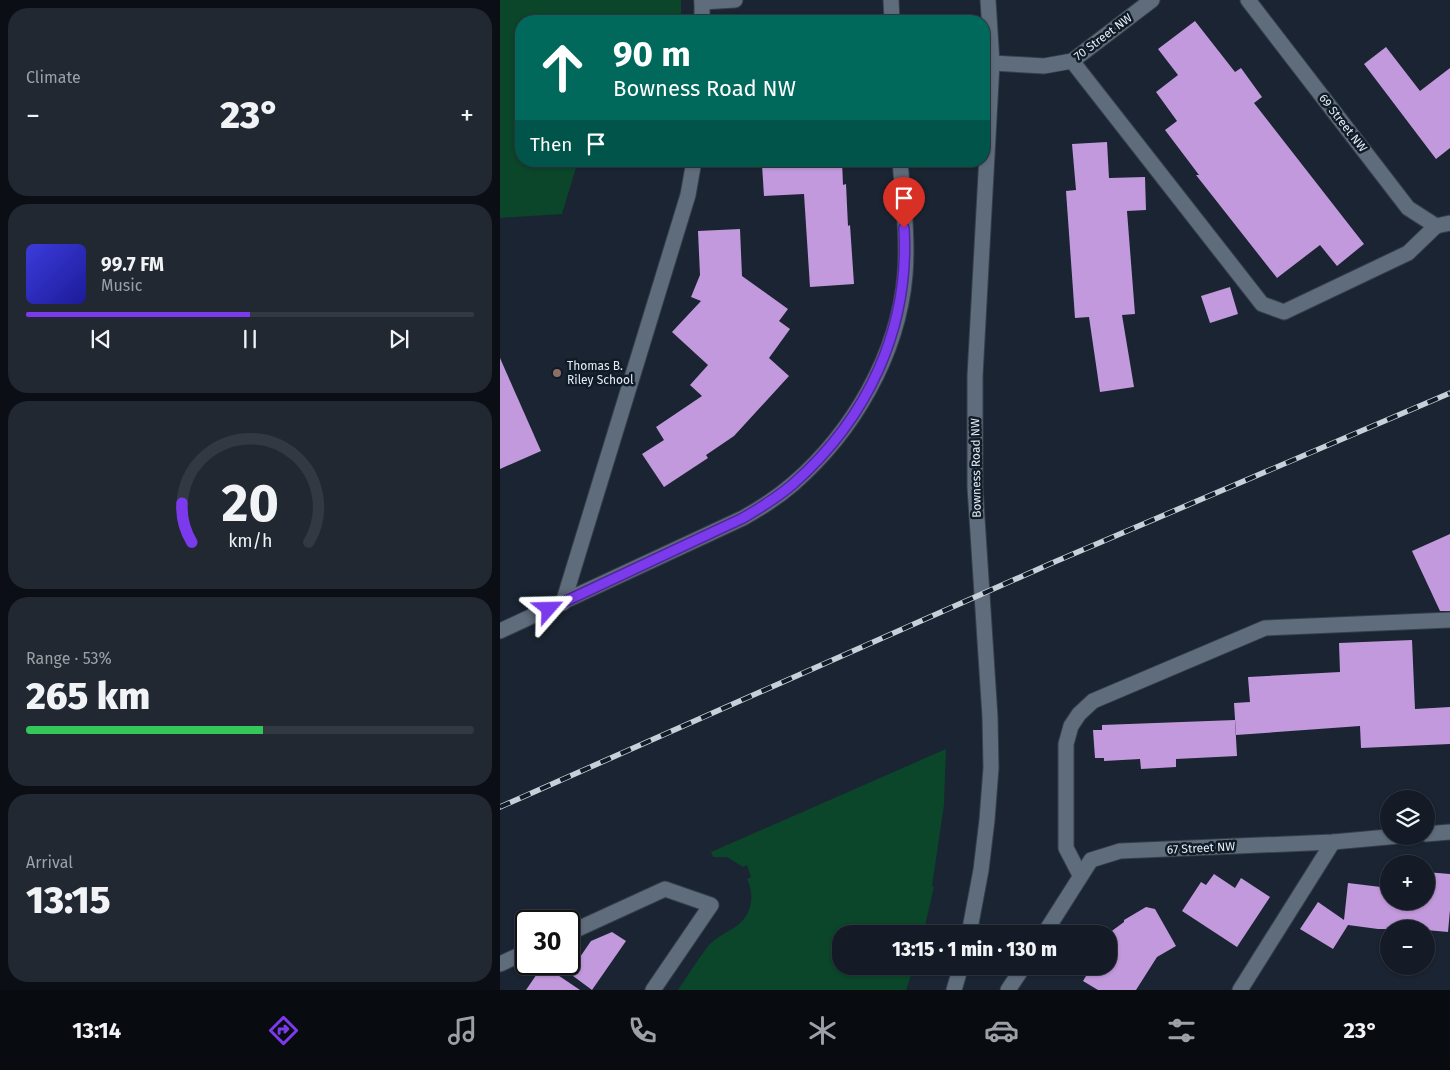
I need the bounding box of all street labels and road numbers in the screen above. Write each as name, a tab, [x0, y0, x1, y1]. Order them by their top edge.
street label: 70 Street NW	[1071, 11, 1135, 63]
street label: 69 Street NW	[1316, 91, 1370, 155]
street label: Bowness Road NW	[968, 418, 984, 518]
street label: 67 Street NW	[1166, 839, 1236, 857]

